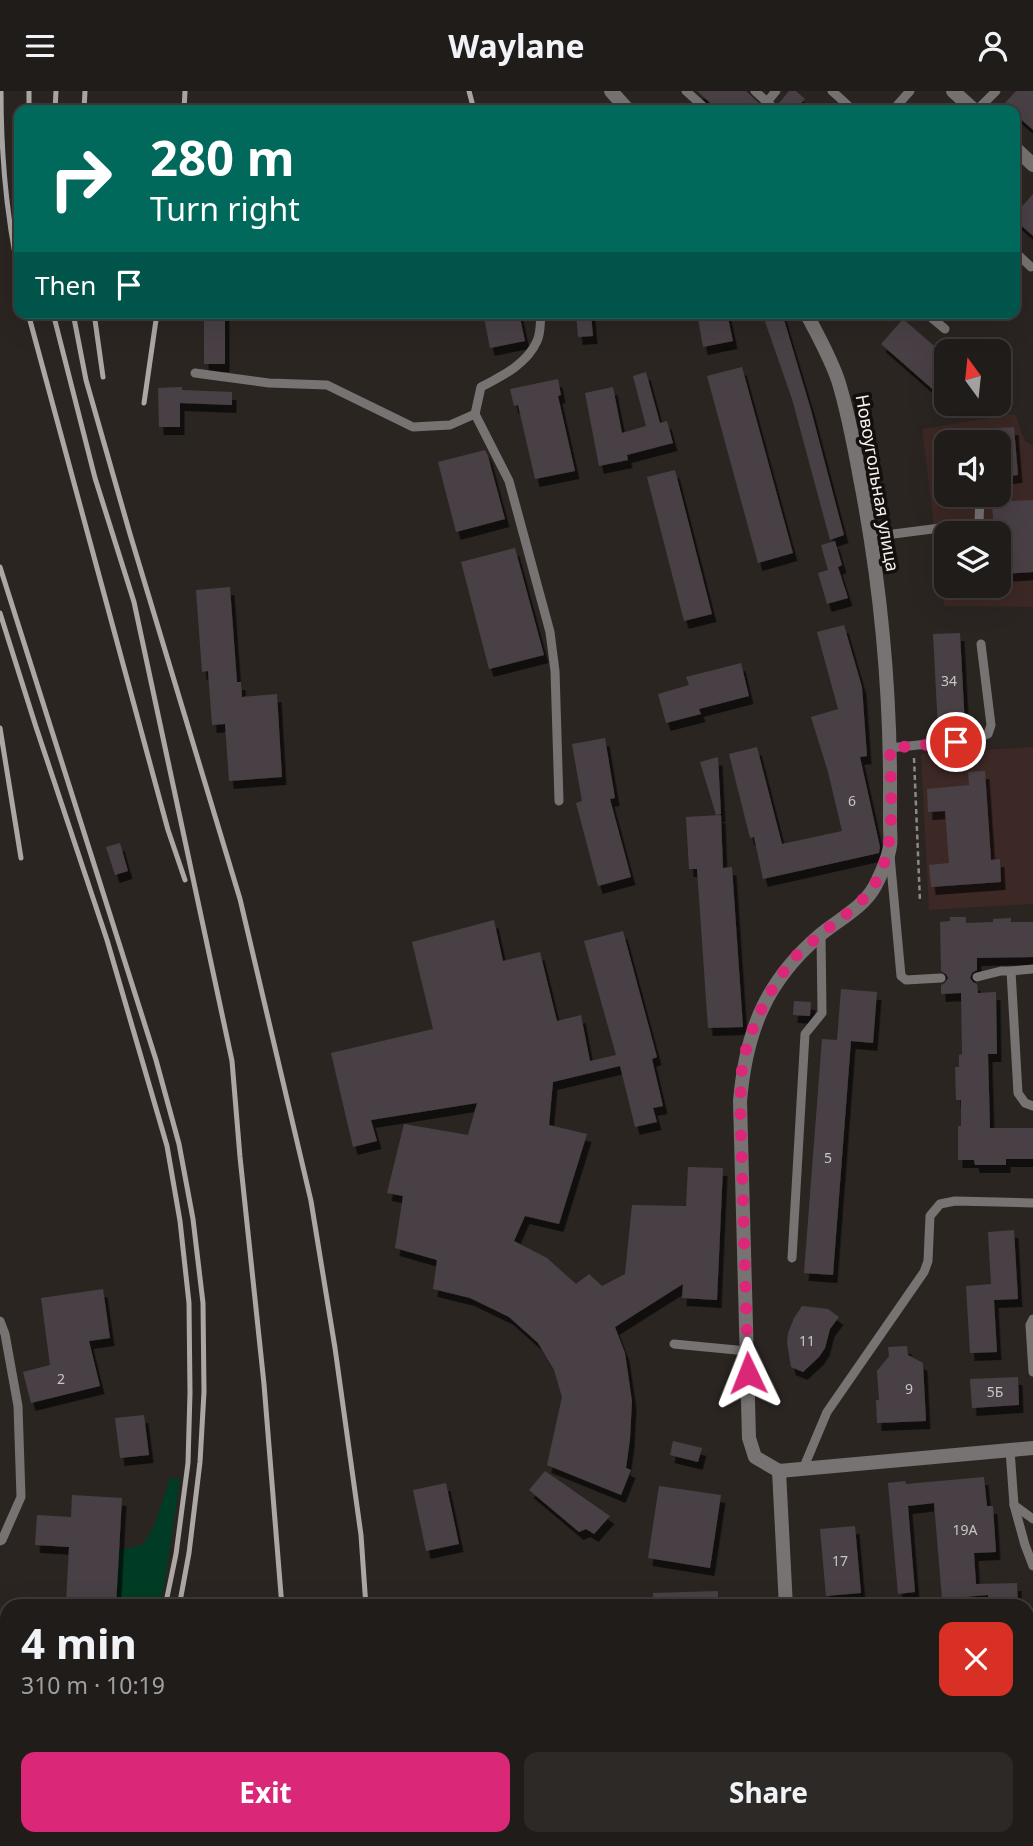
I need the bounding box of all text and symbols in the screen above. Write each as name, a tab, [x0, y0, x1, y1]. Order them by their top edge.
text: Waylane	[448, 24, 585, 67]
icon: menu	[21, 27, 59, 65]
icon: person	[974, 27, 1012, 65]
text: 280 m	[150, 124, 295, 190]
icon: right	[35, 133, 126, 224]
text: Turn right	[150, 187, 300, 230]
icon: arrive	[110, 266, 148, 304]
text: Then	[35, 267, 96, 303]
north arrow	[934, 339, 1012, 417]
map controls	[934, 339, 1011, 598]
street label: Новоугольная улица	[851, 392, 905, 573]
button: sound	[934, 430, 1011, 507]
button: layers	[934, 521, 1011, 598]
house number: 34	[941, 671, 957, 690]
pin	[926, 712, 986, 772]
icon: arrive	[937, 723, 975, 761]
house number: 6	[848, 791, 856, 810]
house number: 5	[824, 1148, 832, 1167]
house number: 11	[799, 1331, 815, 1350]
position arrow	[711, 1336, 785, 1410]
house number: 2	[57, 1369, 65, 1388]
house number: 9	[905, 1379, 913, 1398]
house number: 5Б	[987, 1382, 1003, 1401]
house number: 19А	[953, 1520, 978, 1539]
house number: 17	[832, 1551, 848, 1570]
text: 4 min	[21, 1614, 137, 1671]
button: close	[939, 1622, 1013, 1696]
text: 310 m · 10:19	[21, 1669, 165, 1701]
button: Exit	[21, 1752, 510, 1832]
button: Share	[524, 1752, 1013, 1832]

